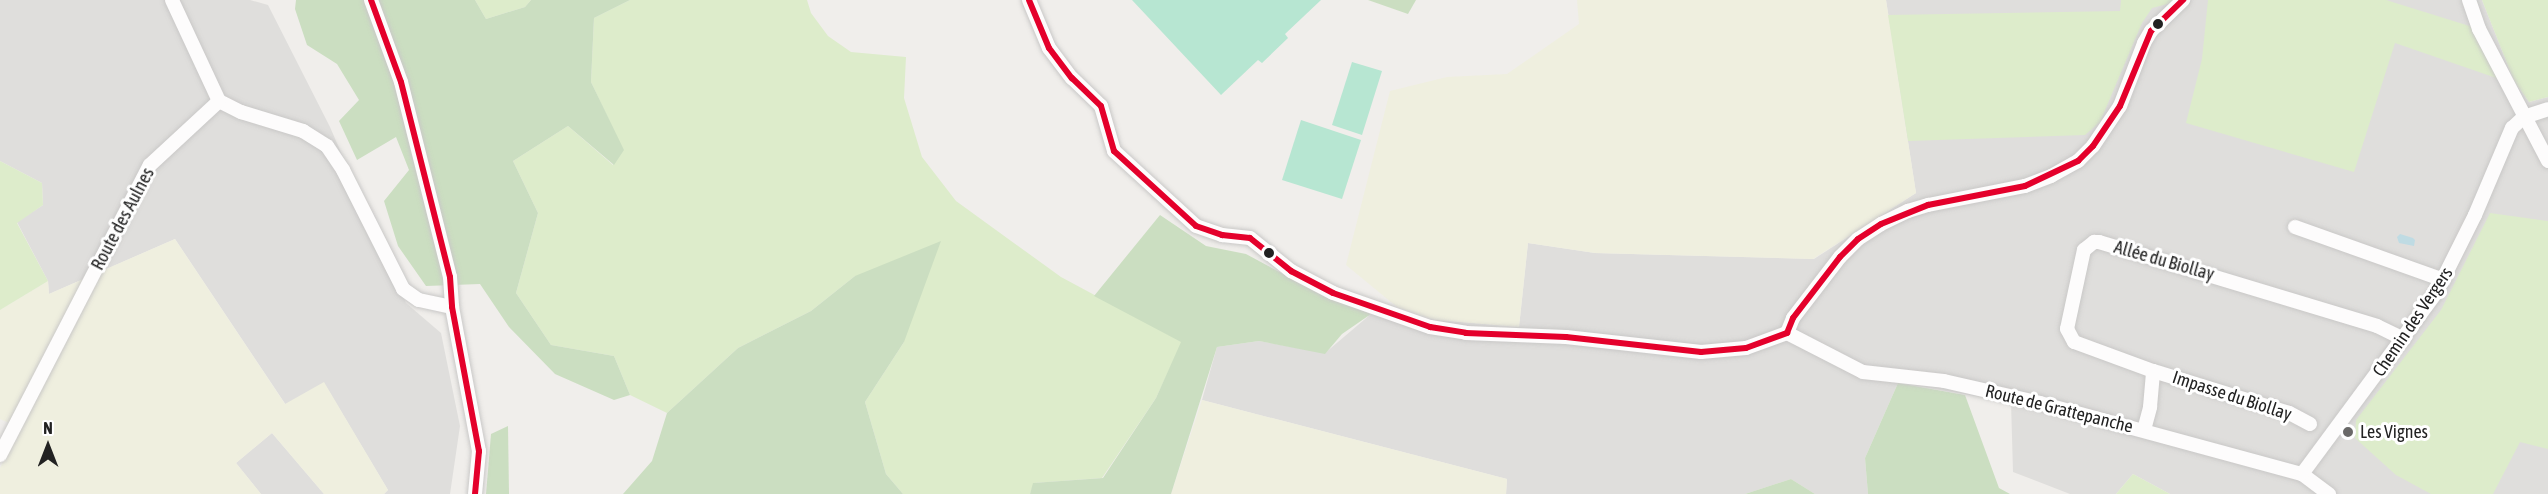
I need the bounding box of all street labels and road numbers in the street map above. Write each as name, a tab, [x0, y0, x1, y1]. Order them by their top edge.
street label: Route des Aulnes	[87, 164, 159, 274]
street label: Allée du Biollay	[2111, 236, 2217, 286]
street label: Chemin des Vergers	[2368, 263, 2458, 381]
street label: Impasse du Biollay	[2170, 367, 2294, 425]
street label: Route de Grattepanche	[1983, 380, 2135, 438]

